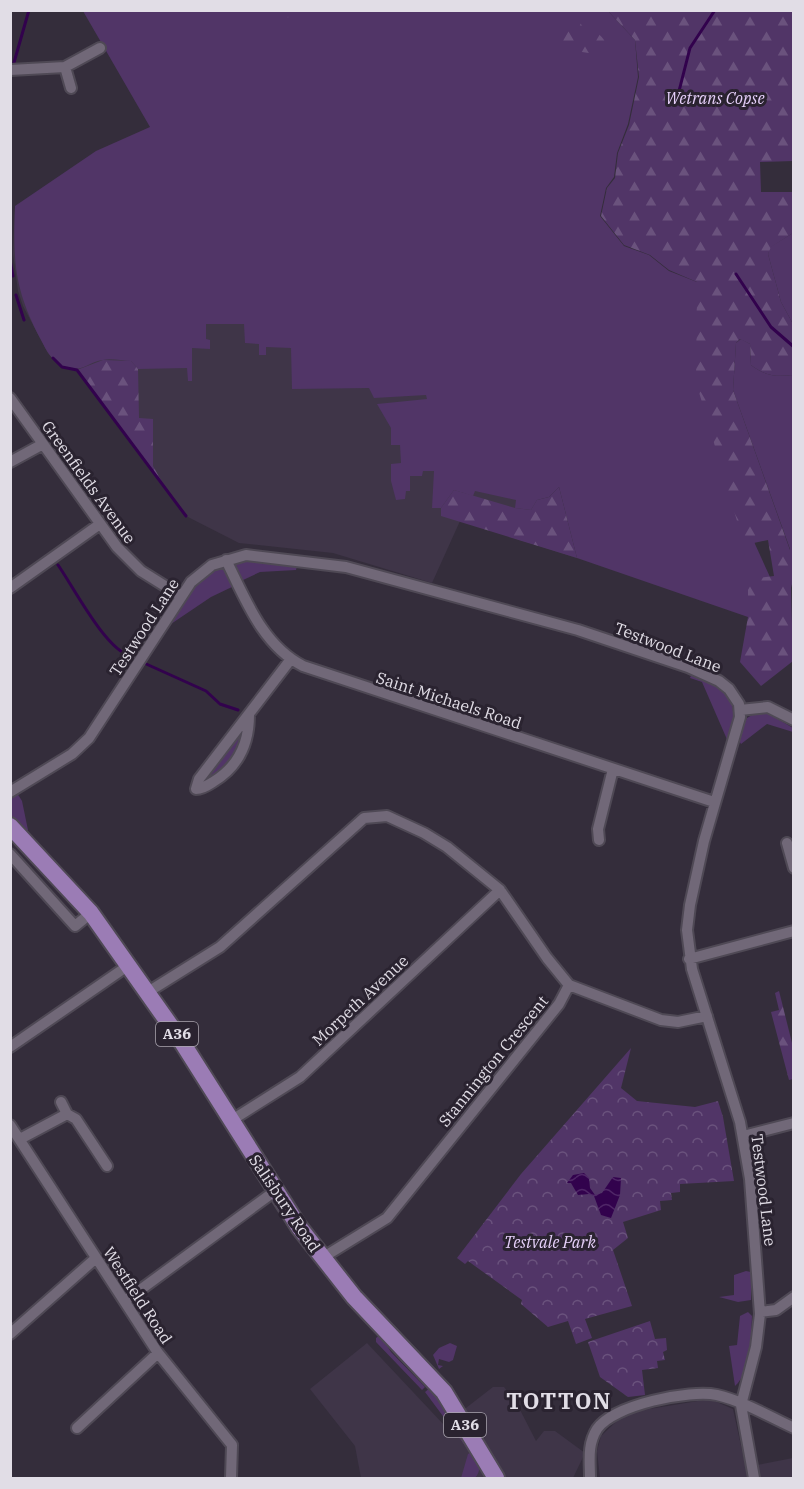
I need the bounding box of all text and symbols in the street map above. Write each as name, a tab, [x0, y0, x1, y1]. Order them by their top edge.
park label: Wetrans Copse	[665, 88, 765, 108]
street label: Greenfields Avenue	[38, 417, 140, 547]
street label: Testwood Lane	[105, 574, 183, 680]
street label: Testwood Lane	[612, 617, 724, 677]
street label: Saint Michaels Road	[374, 667, 525, 733]
street label: Morpeth Avenue	[308, 950, 412, 1050]
street label: Stannington Crescent	[434, 991, 552, 1131]
road number: A36	[156, 1022, 198, 1046]
street label: Testwood Lane	[747, 1133, 781, 1247]
street label: Salisbury Road	[245, 1150, 325, 1256]
park label: Testvale Park	[504, 1232, 597, 1252]
street label: Westfield Road	[99, 1243, 177, 1348]
district label: TOTTON	[506, 1386, 612, 1415]
road number: A36	[444, 1413, 486, 1437]

